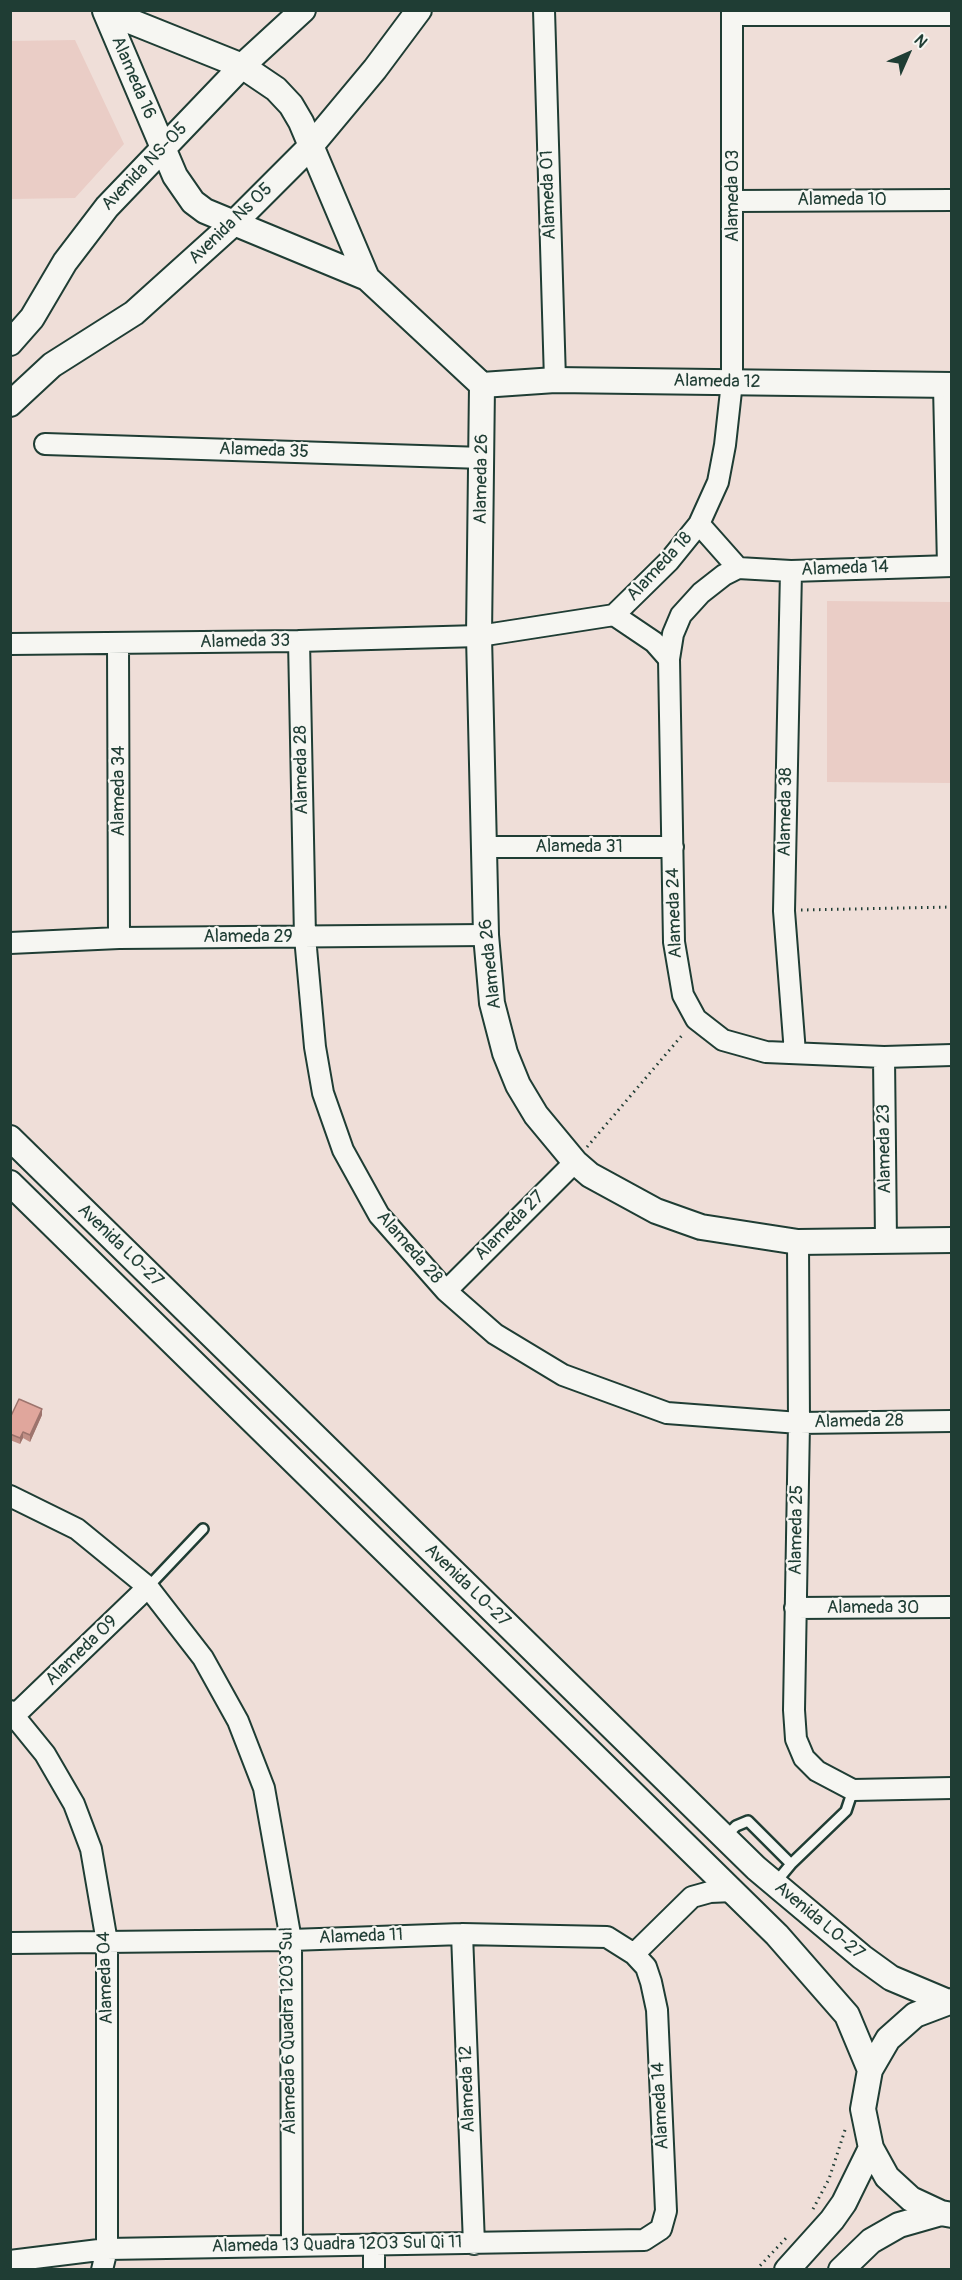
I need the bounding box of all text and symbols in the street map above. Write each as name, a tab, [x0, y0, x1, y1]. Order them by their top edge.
north arrow	[878, 24, 938, 84]
text: N	[910, 30, 932, 52]
street label: Alameda 16	[106, 33, 160, 123]
street label: Avenida NS-05	[98, 118, 192, 216]
street label: Alameda 01	[537, 150, 561, 240]
street label: Alameda 03	[722, 150, 744, 242]
street label: Avenida Ns 05	[185, 179, 277, 269]
street label: Alameda 10	[797, 189, 887, 211]
street label: Alameda 12	[673, 370, 761, 394]
street label: Alameda 26	[470, 433, 494, 525]
street label: Alameda 35	[219, 439, 309, 463]
street label: Alameda 18	[623, 528, 697, 606]
street label: Alameda 14	[801, 557, 889, 581]
street label: Alameda 33	[200, 630, 290, 654]
street label: Alameda 28	[290, 725, 314, 815]
street label: Alameda 34	[108, 746, 130, 836]
street label: Alameda 38	[774, 767, 798, 857]
street label: Alameda 31	[535, 836, 623, 858]
street label: Alameda 24	[663, 867, 687, 959]
street label: Alameda 26	[476, 918, 506, 1010]
street label: Alameda 29	[203, 926, 293, 948]
street label: Alameda 23	[873, 1104, 897, 1194]
street label: Alameda 27	[471, 1187, 549, 1265]
street label: Avenida LO-27	[73, 1200, 167, 1292]
street label: Alameda 28	[372, 1207, 446, 1289]
street label: Alameda 28	[814, 1410, 904, 1434]
street label: Alameda 25	[785, 1485, 809, 1575]
street label: Avenida LO-27	[420, 1540, 514, 1632]
street label: Alameda 30	[827, 1597, 919, 1619]
street label: Alameda 09	[41, 1611, 123, 1691]
street label: Avenida LO-27	[770, 1877, 868, 1965]
street label: Alameda 11	[318, 1925, 404, 1949]
street label: Alameda 6 Quadra 1203 Sul	[276, 1927, 302, 2135]
street label: Alameda 04	[94, 1931, 118, 2025]
street label: Alameda 12	[456, 2045, 480, 2133]
street label: Alameda 14	[648, 2062, 674, 2150]
street label: Alameda 13 Quadra 1203 Sul Qi 11	[212, 2232, 462, 2258]

